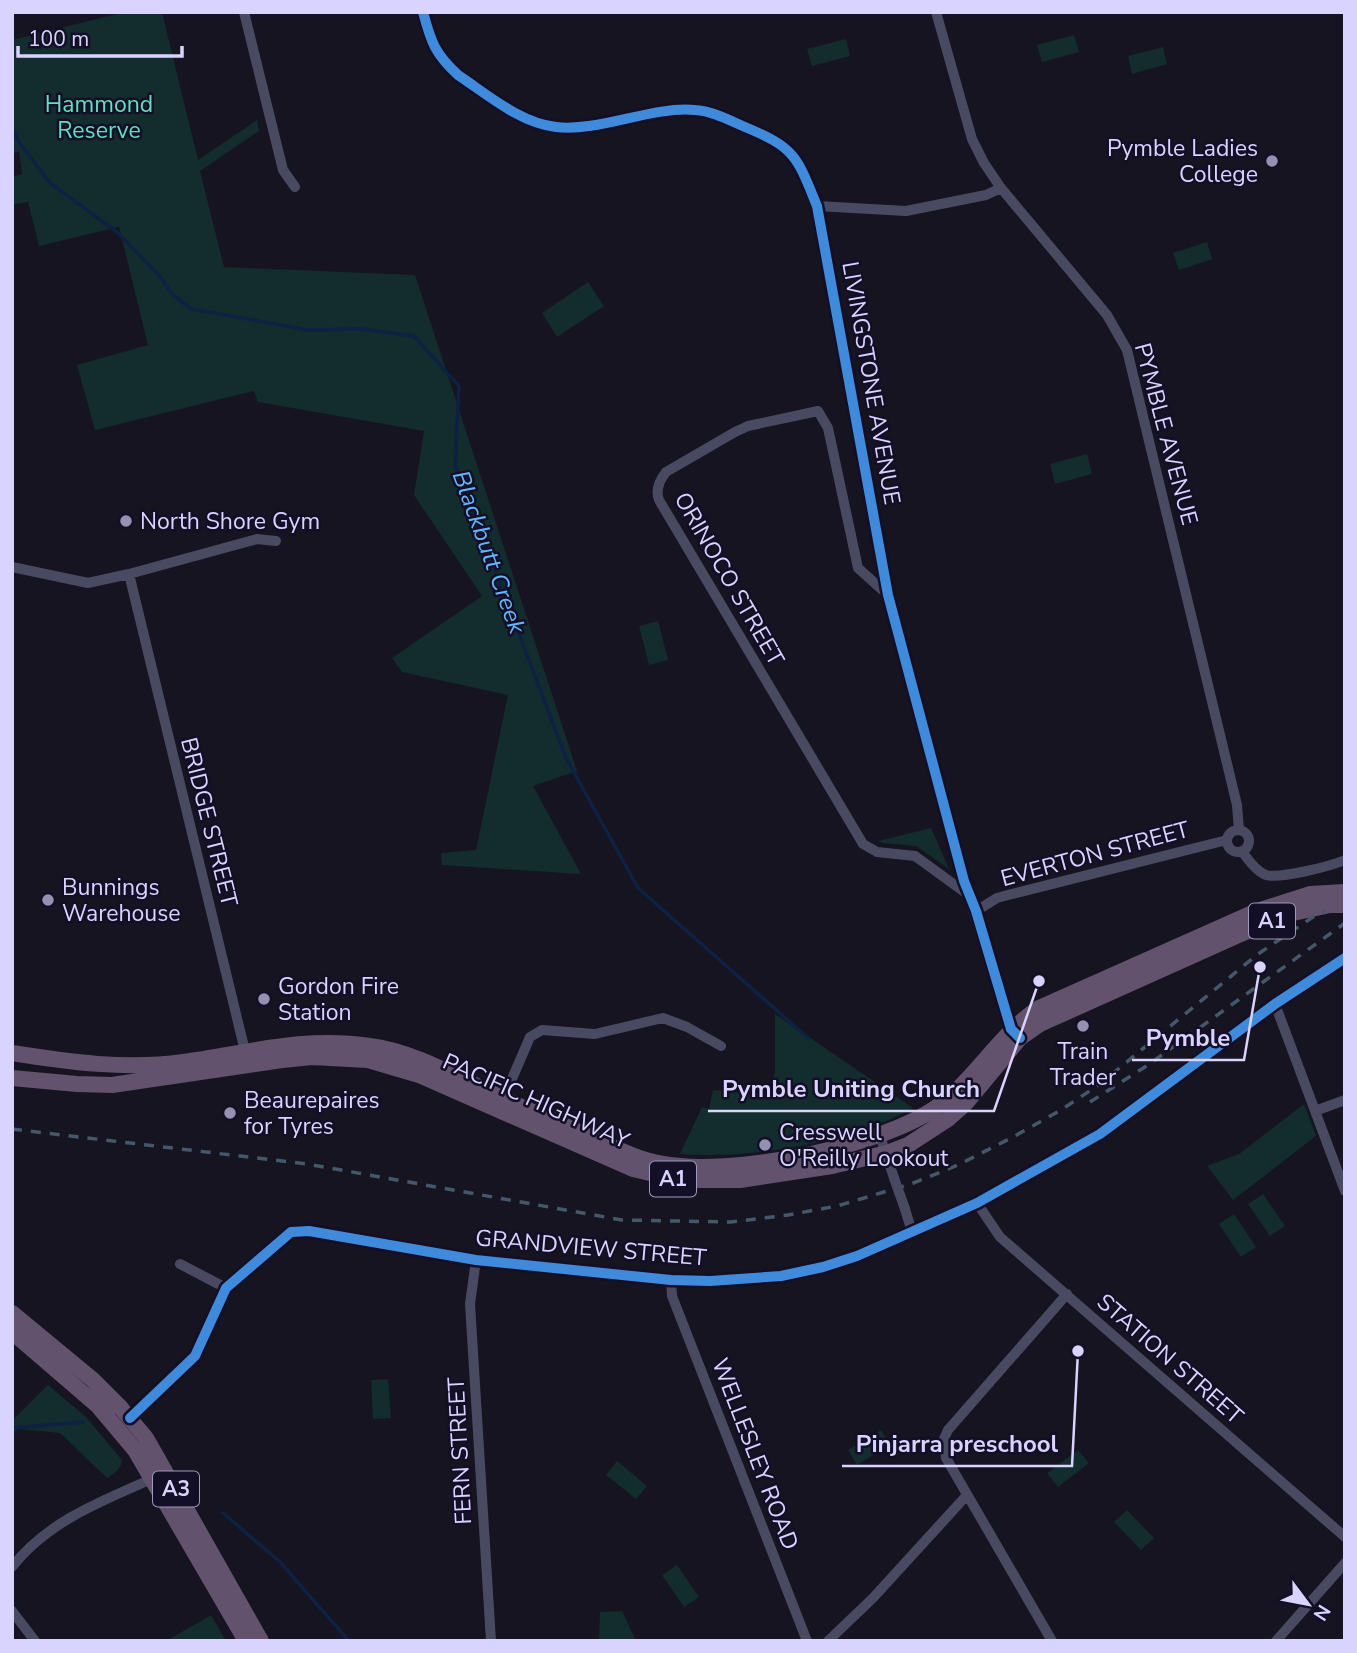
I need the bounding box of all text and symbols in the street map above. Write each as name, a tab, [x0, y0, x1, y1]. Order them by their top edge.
scale bar	[18, 14, 182, 58]
text: 100 m	[28, 25, 89, 53]
park label: Hammond Reserve	[45, 89, 153, 146]
place label: Pymble Ladies College	[1107, 133, 1258, 190]
marker: Pymble Ladies College	[1264, 153, 1280, 169]
street label: LIVINGSTONE AVENUE	[834, 259, 908, 507]
street label: PYMBLE AVENUE	[1127, 339, 1205, 529]
water label: Blackbutt Creek	[445, 466, 534, 639]
street label: ORINOCO STREET	[667, 487, 791, 672]
place label: North Shore Gym	[140, 506, 320, 537]
marker: North Shore Gym	[118, 513, 134, 529]
street label: BRIDGE STREET	[173, 734, 245, 910]
street label: EVERTON STREET	[997, 814, 1193, 894]
place label: Bunnings Warehouse	[62, 872, 181, 929]
marker: Bunnings Warehouse	[40, 892, 56, 908]
road number: A1	[1249, 904, 1295, 939]
place label: Gordon Fire Station	[278, 971, 399, 1028]
marker: Gordon Fire Station	[256, 991, 272, 1007]
callout: Pymble	[1132, 1015, 1244, 1060]
marker: Train Trader	[1075, 1018, 1091, 1034]
text: Pymble	[1146, 1022, 1230, 1054]
place label: Train Trader	[1050, 1036, 1117, 1093]
street label: PACIFIC HIGHWAY	[438, 1046, 635, 1156]
callout: Pymble Uniting Church	[708, 1066, 994, 1111]
text: Pymble Uniting Church	[722, 1073, 980, 1105]
place label: Beaurepaires for Tyres	[244, 1085, 380, 1142]
marker: Beaurepaires for Tyres	[222, 1105, 238, 1121]
place label: Cresswell O'Reilly Lookout	[779, 1117, 949, 1174]
marker: Cresswell O'Reilly Lookout	[757, 1137, 773, 1153]
road number: A1	[650, 1162, 696, 1196]
street label: GRANDVIEW STREET	[474, 1222, 708, 1274]
street label: STATION STREET	[1090, 1287, 1250, 1431]
street label: WELLESLEY ROAD	[704, 1354, 806, 1554]
street label: FERN STREET	[441, 1376, 479, 1526]
callout: Pinjarra preschool	[842, 1421, 1072, 1466]
text: Pinjarra preschool	[856, 1428, 1059, 1460]
road number: A3	[153, 1472, 199, 1506]
north arrow	[1273, 1569, 1343, 1639]
text: N	[1307, 1600, 1336, 1625]

